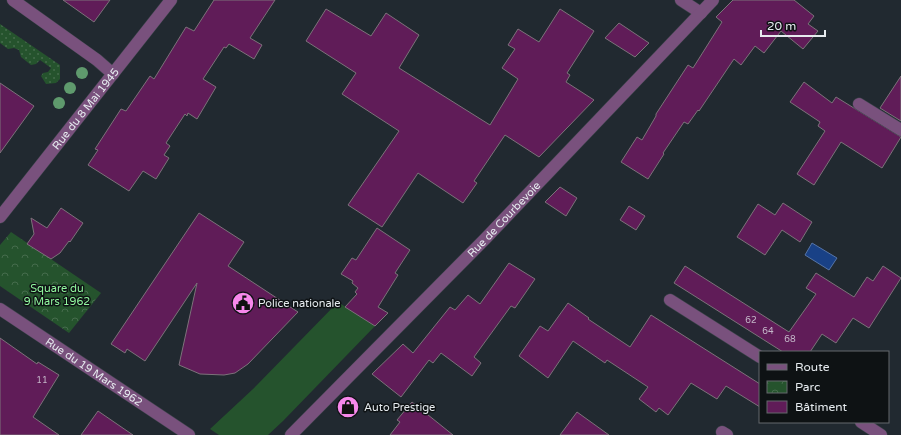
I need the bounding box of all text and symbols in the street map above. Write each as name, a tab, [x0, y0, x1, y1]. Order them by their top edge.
scale bar	[761, 12, 825, 38]
text: 20 m	[767, 19, 796, 33]
street label: Rue du 8 Mai 1945	[49, 65, 122, 152]
street label: Rue de Courbevoie	[465, 179, 543, 260]
park label: Square du 9 Mars 1962	[24, 282, 90, 308]
public building icon: Police nationale	[230, 290, 256, 316]
place label: Police nationale	[258, 297, 341, 310]
house number: 62	[745, 315, 757, 326]
house number: 64	[762, 326, 774, 337]
house number: 68	[784, 334, 796, 345]
street label: Rue du 19 Mars 1962	[43, 335, 145, 409]
legend	[759, 351, 889, 423]
text: Route	[795, 360, 830, 374]
house number: 11	[36, 375, 48, 386]
text: Parc	[795, 380, 820, 394]
shop icon: Auto Prestige	[335, 394, 361, 420]
text: Bâtiment	[795, 400, 847, 414]
place label: Auto Prestige	[364, 401, 435, 414]

